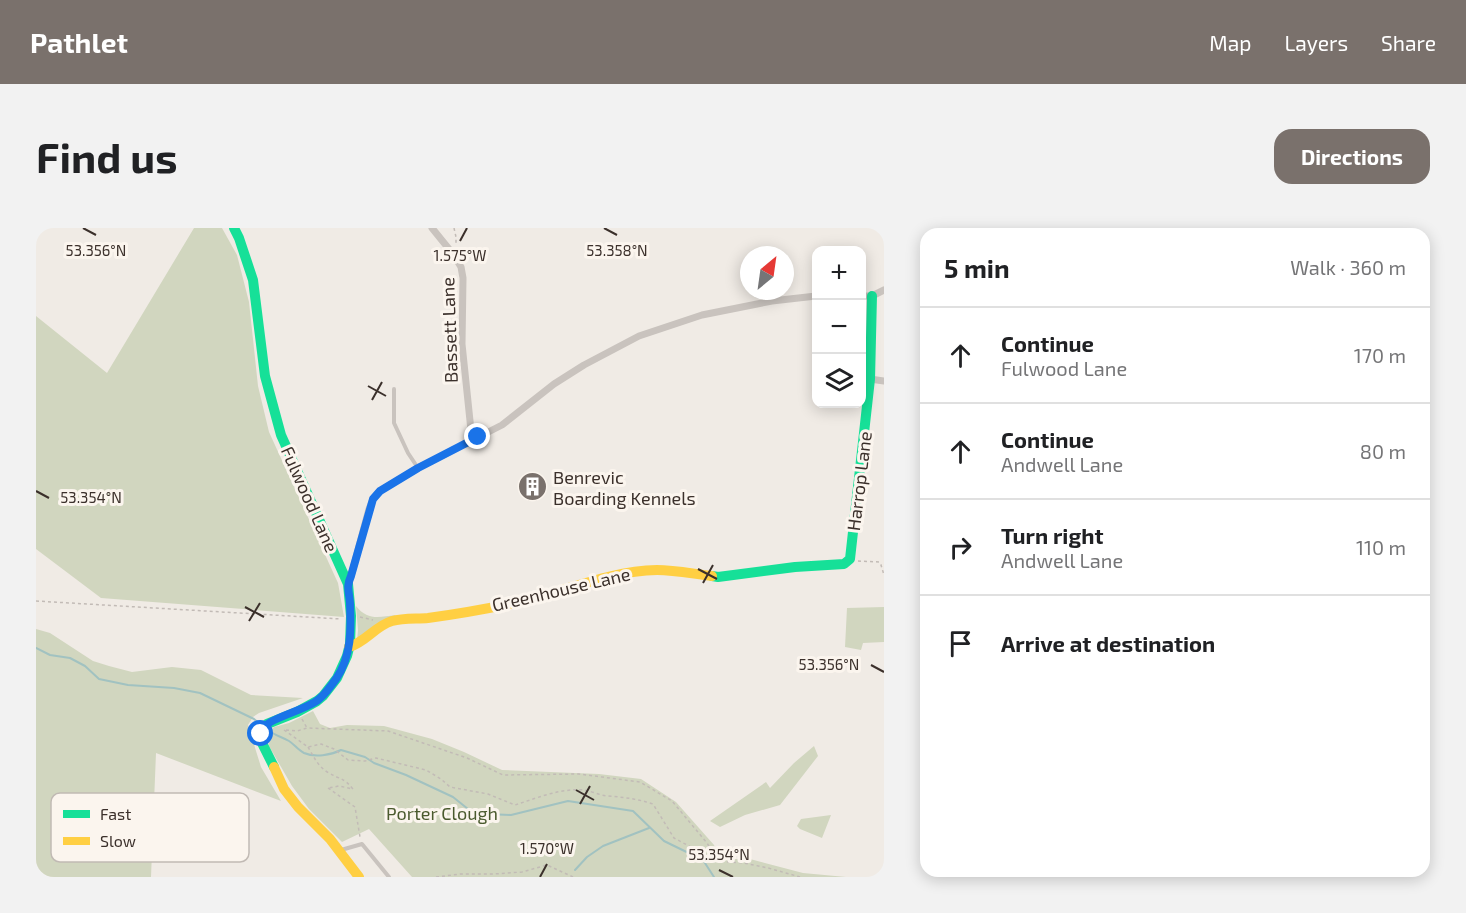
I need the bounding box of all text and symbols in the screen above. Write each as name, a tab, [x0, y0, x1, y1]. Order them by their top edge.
text: Pathlet	[30, 25, 128, 59]
text: Map	[1209, 30, 1251, 55]
text: Layers	[1284, 30, 1348, 55]
text: Share	[1381, 30, 1436, 55]
button: Directions	[1274, 129, 1430, 184]
text: Find us	[36, 131, 178, 181]
text: 53.356°N	[66, 241, 126, 259]
text: 53.358°N	[586, 241, 648, 259]
text: 1.575°W	[434, 246, 486, 264]
north arrow	[740, 246, 794, 300]
map controls	[812, 246, 866, 408]
button: +	[812, 246, 866, 300]
text: 5 min	[944, 252, 1010, 283]
text: Walk · 360 m	[1290, 255, 1406, 279]
street label: Bassett Lane	[436, 277, 462, 383]
button: −	[812, 300, 866, 354]
text: Continue	[1001, 330, 1094, 356]
icon: ahead	[944, 339, 977, 372]
text: 170 m	[1354, 343, 1406, 367]
button: layers	[812, 354, 866, 408]
text: Fulwood Lane	[1001, 356, 1127, 380]
route end	[464, 423, 490, 449]
text: Continue	[1001, 426, 1094, 452]
street label: Harrop Lane	[842, 430, 876, 532]
icon: ahead	[944, 435, 977, 468]
text: 80 m	[1360, 439, 1406, 463]
street label: Fulwood Lane	[277, 443, 343, 555]
text: Andwell Lane	[1001, 452, 1123, 476]
place label: Benrevic Boarding Kennels	[553, 466, 696, 509]
building icon: Benrevic Boarding Kennels	[516, 471, 548, 503]
text: 53.354°N	[60, 488, 122, 506]
text: Turn right	[1001, 522, 1103, 548]
icon: right	[944, 531, 977, 564]
text: 110 m	[1356, 535, 1406, 559]
text: Andwell Lane	[1001, 548, 1123, 572]
street label: Greenhouse Lane	[490, 562, 632, 616]
icon: arrive	[944, 627, 977, 660]
text: Arrive at destination	[1001, 630, 1215, 656]
text: 53.356°N	[799, 655, 859, 673]
route start	[247, 720, 273, 746]
legend	[51, 793, 249, 862]
park label: Porter Clough	[386, 802, 498, 824]
text: Fast	[100, 804, 131, 823]
text: Slow	[100, 831, 136, 850]
text: 1.570°W	[520, 839, 574, 857]
text: 53.354°N	[688, 845, 750, 863]

